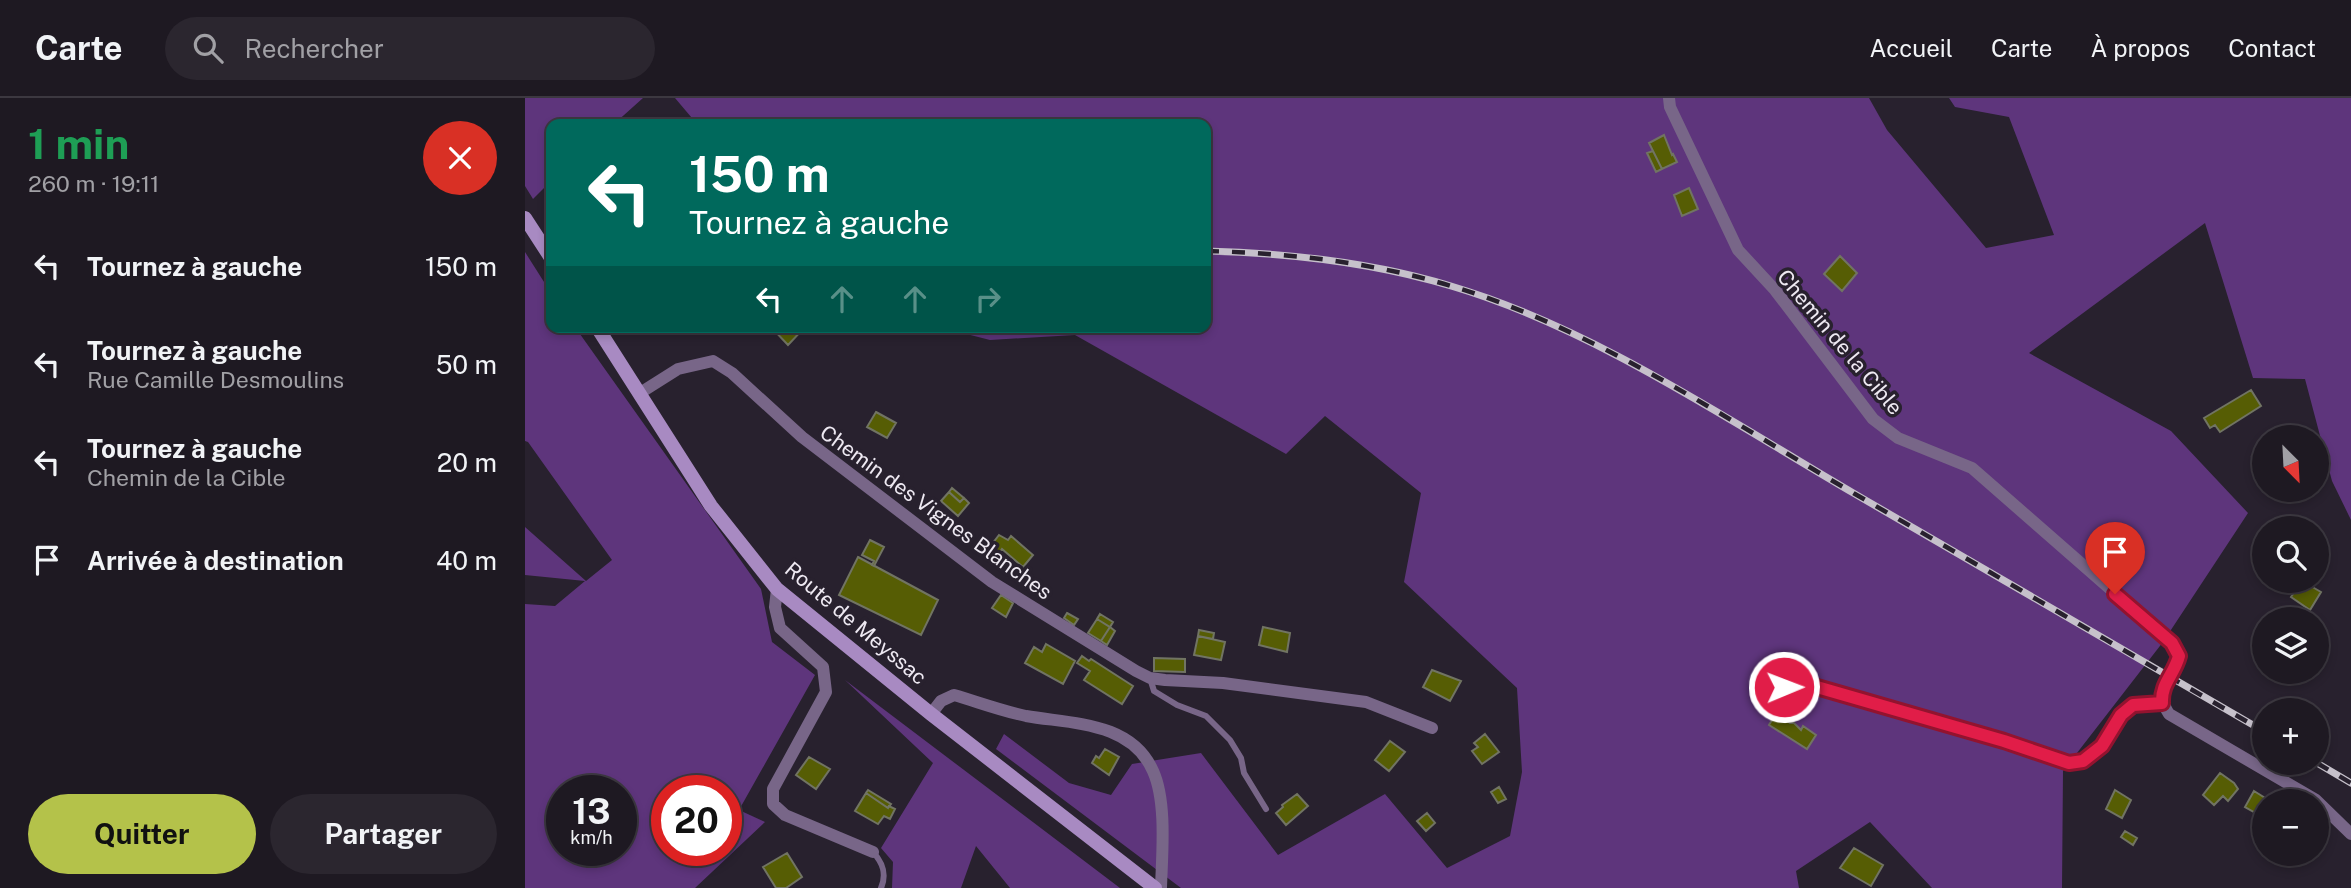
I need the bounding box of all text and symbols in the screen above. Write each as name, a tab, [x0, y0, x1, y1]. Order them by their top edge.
search box	[165, 17, 655, 80]
text: Carte	[35, 29, 123, 67]
icon: search	[189, 29, 227, 67]
text: Rechercher	[245, 33, 384, 64]
text: Accueil	[1870, 34, 1953, 62]
text: Carte	[1991, 34, 2052, 62]
text: À propos	[2090, 34, 2190, 62]
text: Contact	[2228, 34, 2316, 62]
text: 1 min	[28, 119, 129, 168]
button: close	[423, 121, 497, 195]
text: 150 m	[689, 145, 830, 203]
icon: left	[574, 147, 665, 238]
text: 260 m · 19:11	[28, 170, 159, 197]
text: Tournez à gauche	[689, 204, 949, 241]
icon: left	[28, 247, 66, 285]
text: Tournez à gauche	[87, 251, 302, 282]
text: 150 m	[425, 251, 497, 282]
street label: Chemin de la Cible	[1772, 265, 1908, 419]
icon: left	[750, 280, 788, 318]
icon: ahead	[823, 280, 861, 318]
icon: ahead	[896, 280, 934, 318]
icon: right	[969, 280, 1007, 318]
text: Tournez à gauche	[87, 335, 302, 366]
icon: left	[28, 345, 66, 383]
text: 50 m	[436, 349, 497, 380]
text: Rue Camille Desmoulins	[87, 366, 344, 393]
street label: Chemin des Vignes Blanches	[815, 420, 1057, 604]
north arrow	[2252, 425, 2329, 502]
map controls	[2252, 425, 2329, 866]
text: Tournez à gauche	[87, 433, 302, 464]
icon: left	[28, 443, 66, 481]
text: 20 m	[437, 447, 497, 478]
text: Chemin de la Cible	[87, 464, 286, 491]
button: search	[2252, 516, 2329, 593]
pin	[2085, 522, 2145, 594]
icon: arrive	[2096, 533, 2134, 571]
icon: arrive	[28, 541, 66, 579]
text: Arrivée à destination	[87, 545, 344, 576]
text: 40 m	[436, 545, 497, 576]
street label: Route de Meyssac	[780, 556, 932, 690]
button: layers	[2252, 607, 2329, 684]
position arrow	[1747, 650, 1821, 724]
button: +	[2252, 698, 2329, 775]
speed limit sign: 20	[651, 775, 742, 866]
button: −	[2252, 789, 2329, 866]
text: 13	[572, 791, 611, 832]
button: Quitter	[28, 794, 256, 874]
button: Partager	[270, 794, 497, 874]
text: km/h	[570, 827, 613, 848]

